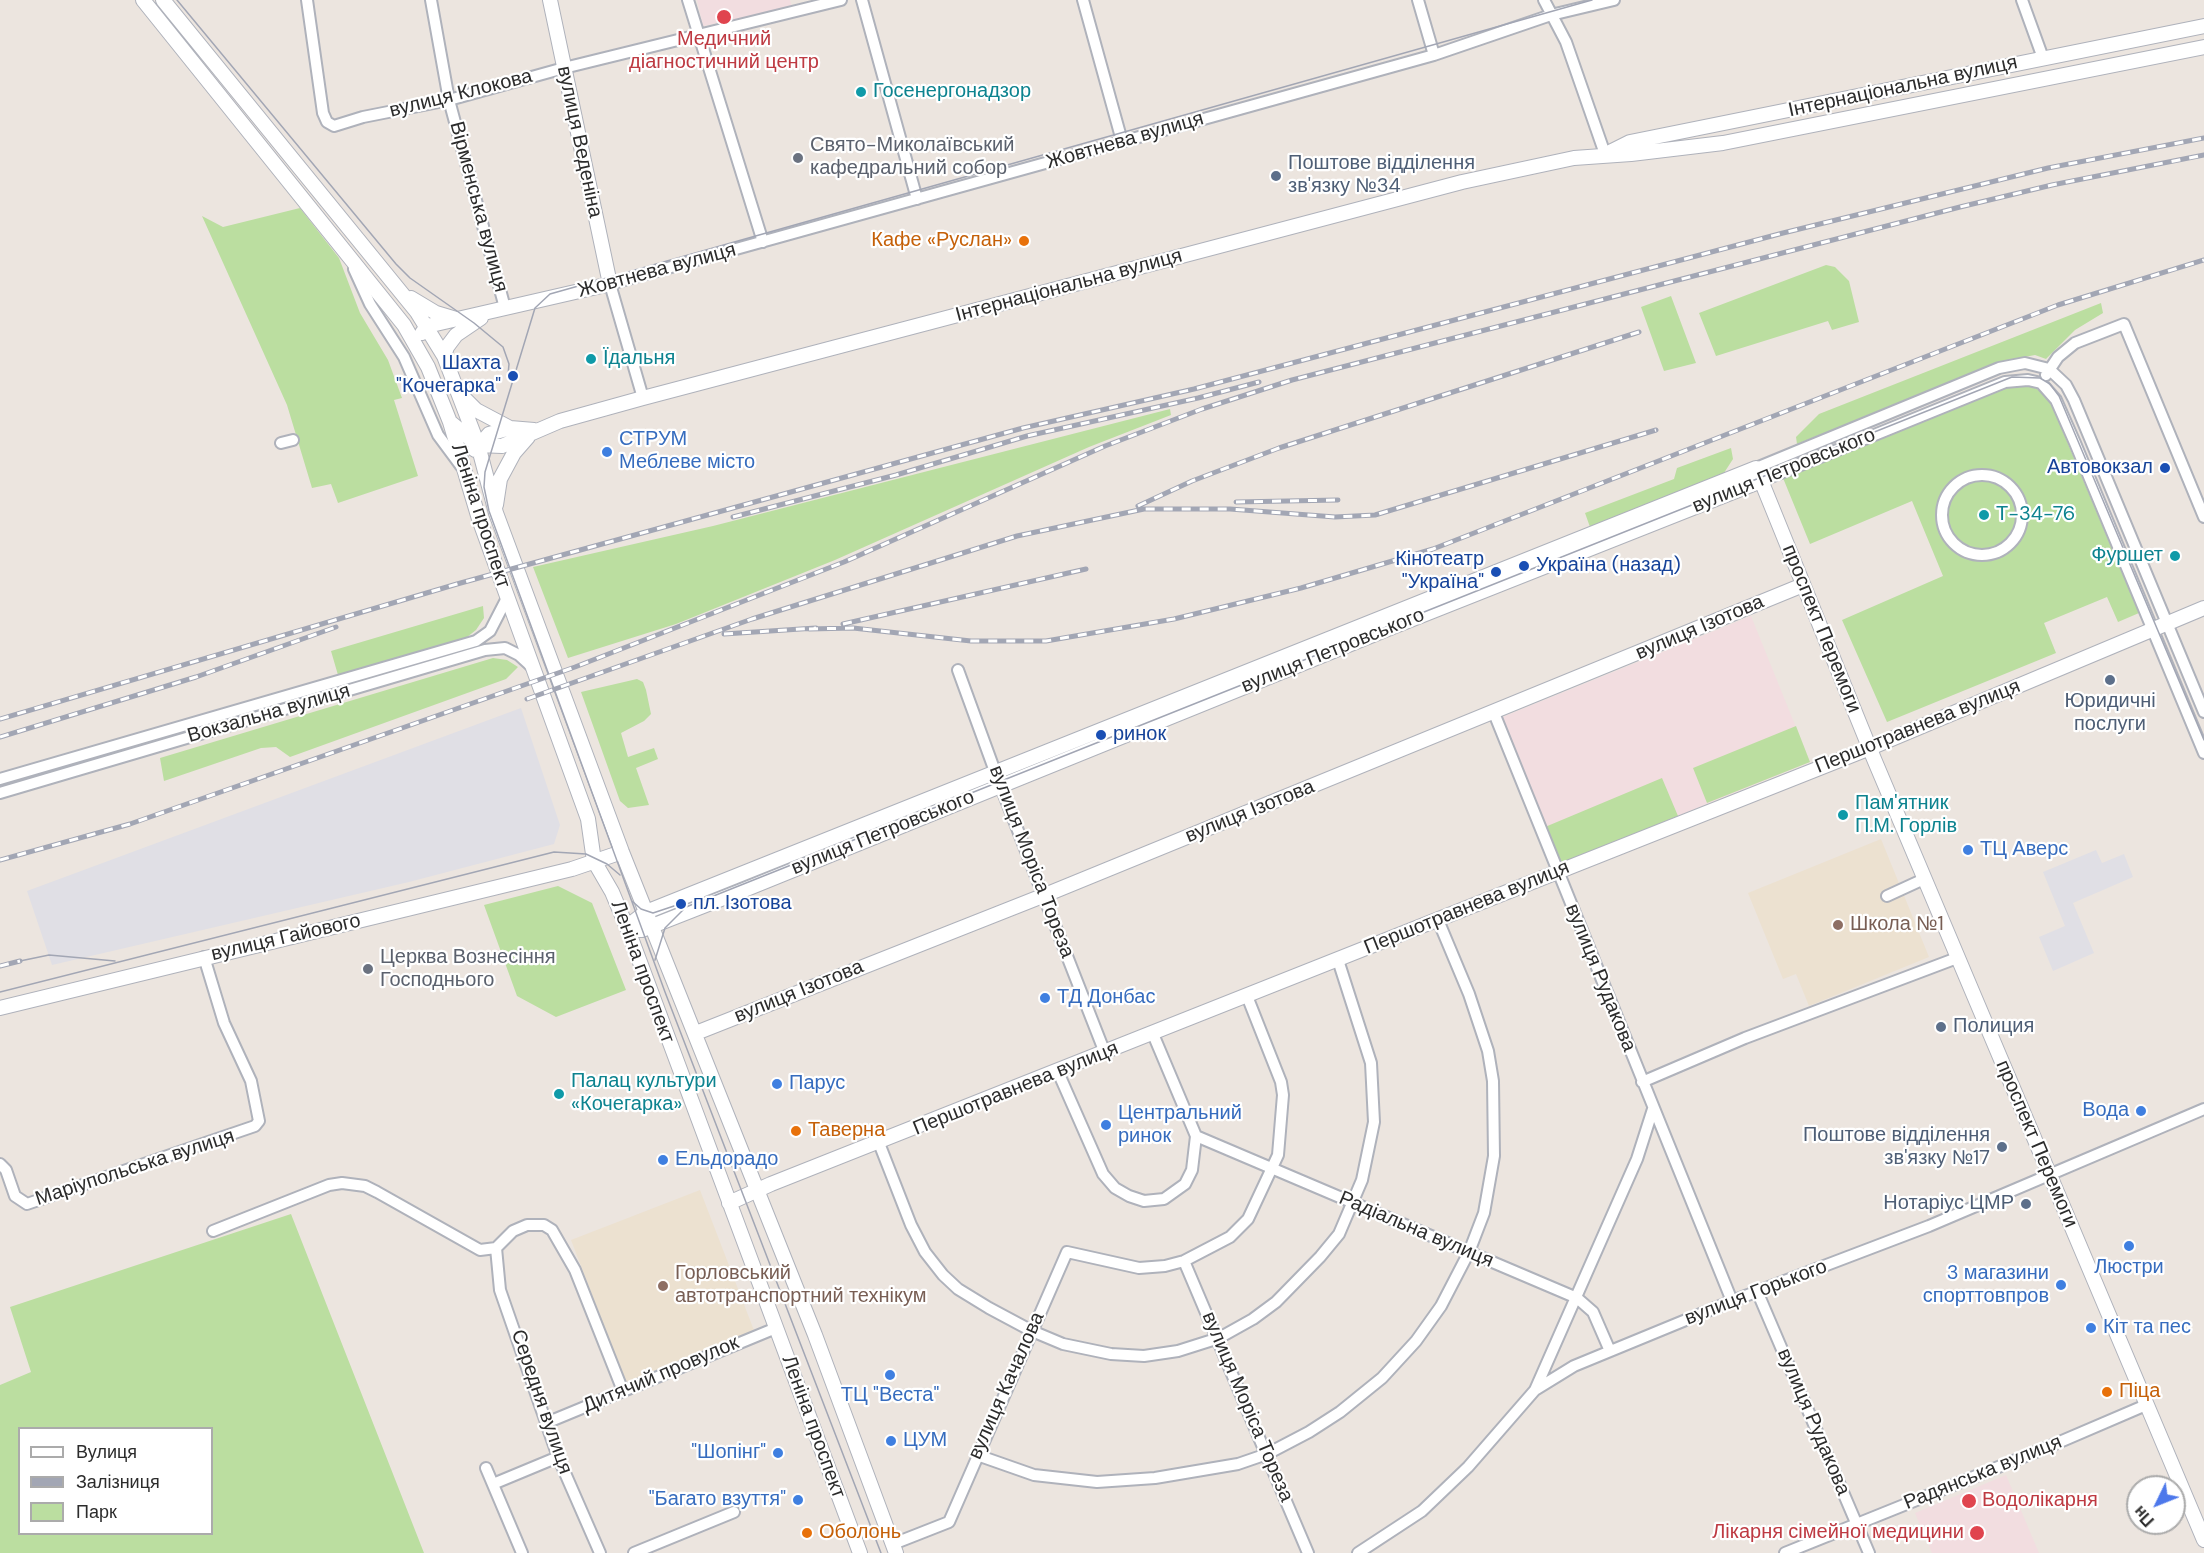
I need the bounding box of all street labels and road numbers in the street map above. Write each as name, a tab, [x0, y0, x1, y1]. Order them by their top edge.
street label: Інтернаціональна вулиця	[1786, 51, 2020, 123]
street label: вулиця Веденіна	[551, 64, 607, 220]
street label: вулиця Клокова	[387, 65, 535, 123]
street label: Жовтнева вулиця	[1044, 107, 1206, 175]
street label: Вірменська вулиця	[444, 119, 512, 295]
street label: Жовтнева вулиця	[575, 238, 739, 304]
street label: Інтернаціональна вулиця	[953, 244, 1185, 328]
street label: вулиця Петровського	[1689, 423, 1879, 519]
street label: Леніна проспект	[445, 441, 515, 591]
street label: проспект Перемоги	[1776, 541, 1866, 717]
street label: вулиця Ізотова	[1632, 590, 1768, 666]
street label: вулиця Петровського	[1238, 603, 1428, 699]
street label: Першотравнева вулиця	[1812, 675, 2024, 779]
street label: Вокзальна вулиця	[185, 679, 353, 749]
street label: вулиця Моріса Тореза	[983, 762, 1079, 962]
street label: вулиця Ізотова	[1182, 775, 1318, 849]
street label: вулиця Петровського	[788, 785, 978, 881]
street label: Першотравнева вулиця	[1361, 856, 1573, 960]
street label: Леніна проспект	[605, 897, 679, 1047]
street label: вулиця Рудакова	[1559, 901, 1641, 1055]
street label: вулиця Гайового	[209, 909, 363, 967]
street label: вулиця Ізотова	[731, 955, 867, 1029]
street label: Першотравнева вулиця	[910, 1037, 1122, 1141]
street label: проспект Перемоги	[1990, 1057, 2082, 1231]
street label: Маріупольська вулиця	[32, 1124, 238, 1212]
street label: Радіальна вулиця	[1335, 1187, 1497, 1273]
street label: вулиця Горького	[1681, 1255, 1831, 1331]
street label: вулиця Моріса Тореза	[1196, 1308, 1298, 1506]
street label: вулиця Качалова	[964, 1309, 1050, 1463]
street label: Середня вулиця	[505, 1327, 577, 1477]
street label: Дитячий провулок	[579, 1331, 743, 1419]
street label: вулиця Рудакова	[1771, 1345, 1855, 1499]
street label: Леніна проспект	[776, 1352, 850, 1502]
street label: Радянська вулиця	[1900, 1430, 2066, 1516]

